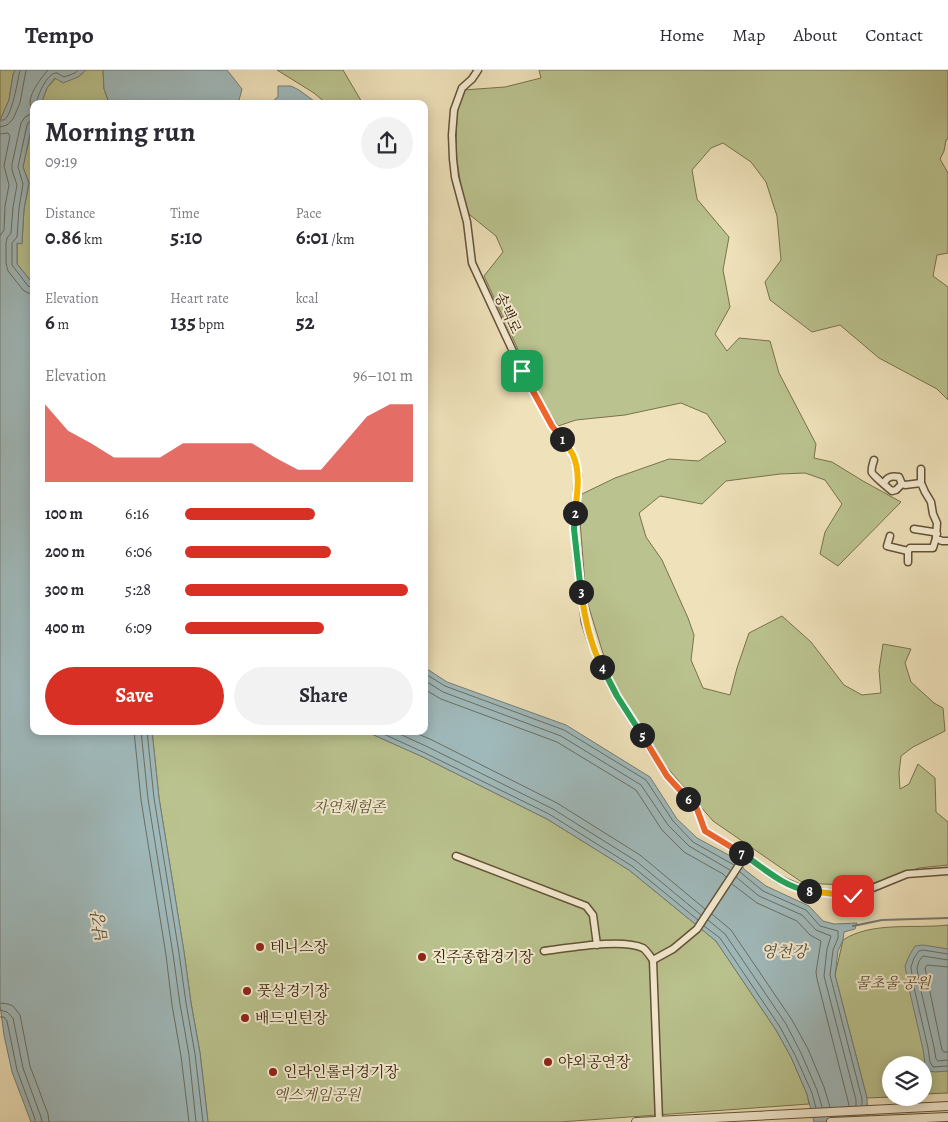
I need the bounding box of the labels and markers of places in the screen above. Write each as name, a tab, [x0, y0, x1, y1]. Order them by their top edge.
pin	[501, 350, 543, 392]
pin: 1	[550, 426, 574, 452]
pin: 2	[562, 500, 588, 526]
pin: 3	[568, 580, 594, 604]
pin: 4	[590, 654, 614, 680]
pin: 5	[630, 722, 654, 748]
pin: 6	[676, 786, 700, 812]
pin: 7	[728, 840, 754, 866]
pin	[832, 875, 874, 917]
pin: 8	[796, 878, 822, 904]
place label: 테니스장	[270, 937, 328, 957]
marker: 테니스장	[254, 941, 266, 953]
place label: 진주종합경기장	[432, 947, 534, 967]
marker: 진주종합경기장	[416, 951, 428, 963]
place label: 풋살경기장	[257, 981, 330, 1001]
marker: 풋살경기장	[241, 985, 253, 997]
place label: 배드민턴장	[255, 1008, 328, 1028]
marker: 배드민턴장	[239, 1012, 251, 1024]
place label: 야외공연장	[558, 1052, 631, 1072]
marker: 야외공연장	[542, 1056, 554, 1068]
place label: 인라인롤러경기장	[283, 1062, 399, 1082]
marker: 인라인롤러경기장	[267, 1066, 279, 1078]

